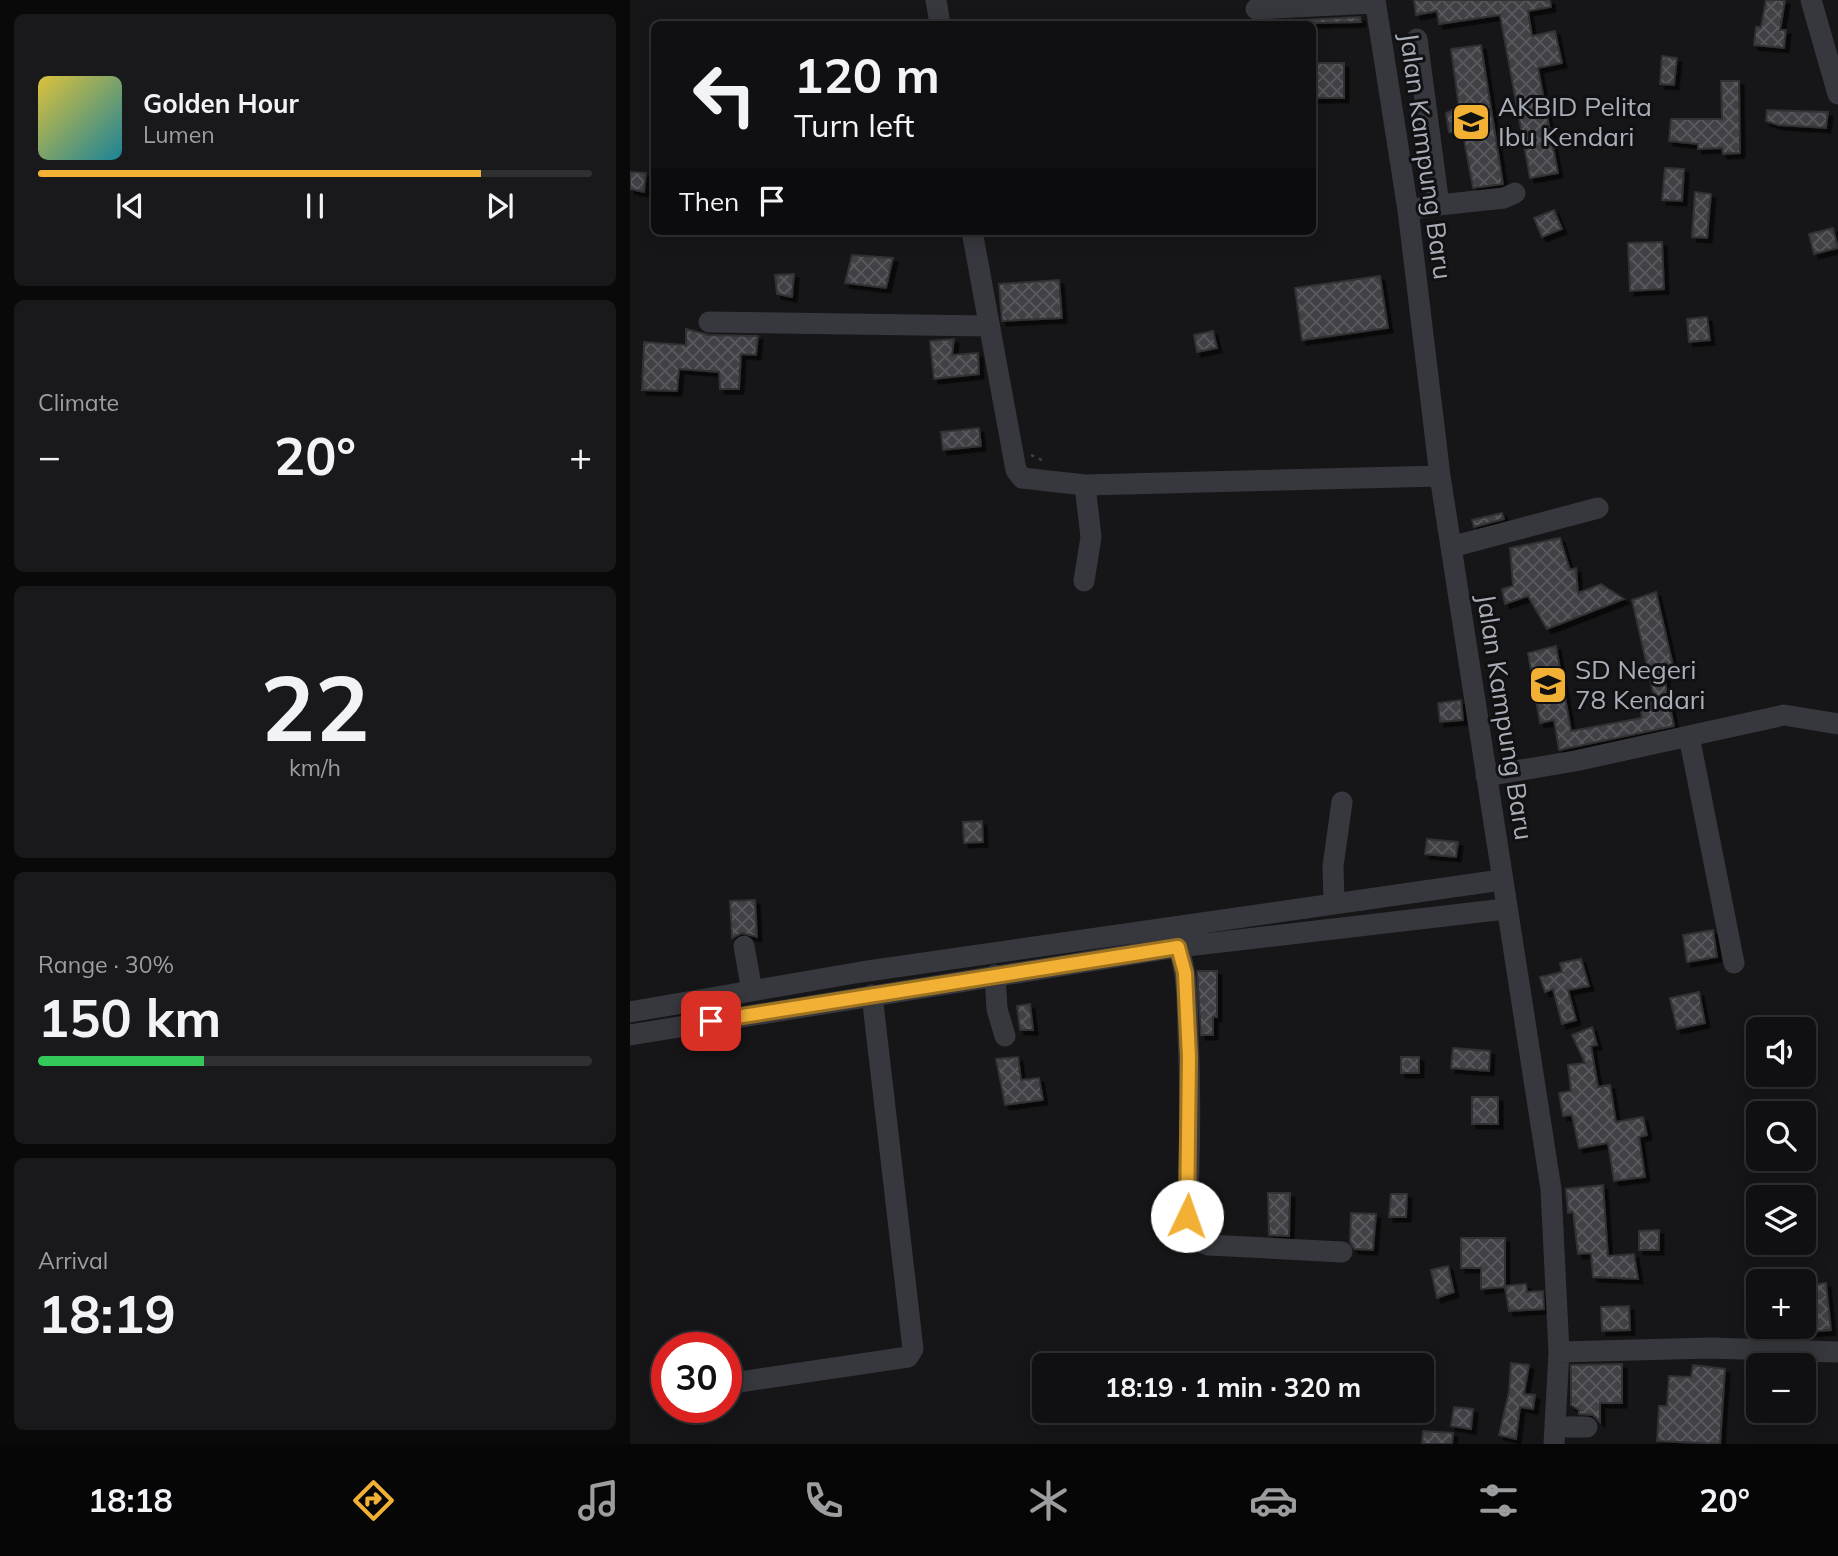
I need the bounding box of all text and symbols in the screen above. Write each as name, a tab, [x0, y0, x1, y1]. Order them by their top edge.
street label: Jalan Kampung Baru	[1393, 30, 1460, 281]
text: 120 m	[794, 44, 940, 105]
icon: left	[679, 49, 770, 140]
text: Golden Hour	[143, 87, 299, 120]
place label: AKBID Pelita Ibu Kendari	[1498, 90, 1652, 153]
school or university icon: AKBID Pelita Ibu Kendari	[1450, 101, 1492, 143]
text: Turn left	[794, 105, 914, 145]
text: Lumen	[143, 120, 215, 149]
icon: arrive	[753, 182, 791, 220]
text: Then	[679, 185, 739, 218]
icon: previous	[111, 187, 149, 225]
icon: pause	[296, 187, 334, 225]
icon: next	[481, 187, 519, 225]
text: Climate	[38, 388, 119, 417]
text: 20°	[274, 423, 356, 488]
text: −	[38, 432, 61, 480]
text: +	[569, 432, 592, 480]
street label: Jalan Kampung Baru	[1470, 591, 1541, 842]
text: 22	[260, 650, 370, 764]
place label: SD Negeri 78 Kendari	[1575, 653, 1705, 716]
school or university icon: SD Negeri 78 Kendari	[1527, 664, 1569, 706]
text: km/h	[289, 753, 341, 782]
text: Range · 30%	[38, 950, 174, 979]
text: 150 km	[38, 985, 221, 1050]
pin	[681, 991, 741, 1051]
icon: arrive	[692, 1002, 730, 1040]
map controls	[1746, 1017, 1816, 1423]
button: sound	[1746, 1017, 1816, 1087]
button: search	[1746, 1101, 1816, 1171]
position arrow	[1150, 1179, 1224, 1253]
button: layers	[1746, 1185, 1816, 1255]
text: Arrival	[38, 1246, 108, 1275]
button: +	[1746, 1269, 1816, 1339]
text: 18:19	[38, 1281, 176, 1346]
speed limit sign: 30	[651, 1332, 742, 1423]
button: −	[1746, 1353, 1816, 1423]
text: 18:19 · 1 min · 320 m	[1105, 1371, 1361, 1404]
icon: directions	[349, 1476, 398, 1525]
icon: music	[574, 1476, 623, 1525]
icon: phone	[799, 1476, 848, 1525]
icon: climate	[1024, 1476, 1073, 1525]
icon: car	[1249, 1476, 1298, 1525]
icon: filters	[1474, 1476, 1523, 1525]
text: 18:18	[88, 1480, 173, 1520]
text: 20°	[1699, 1480, 1750, 1520]

